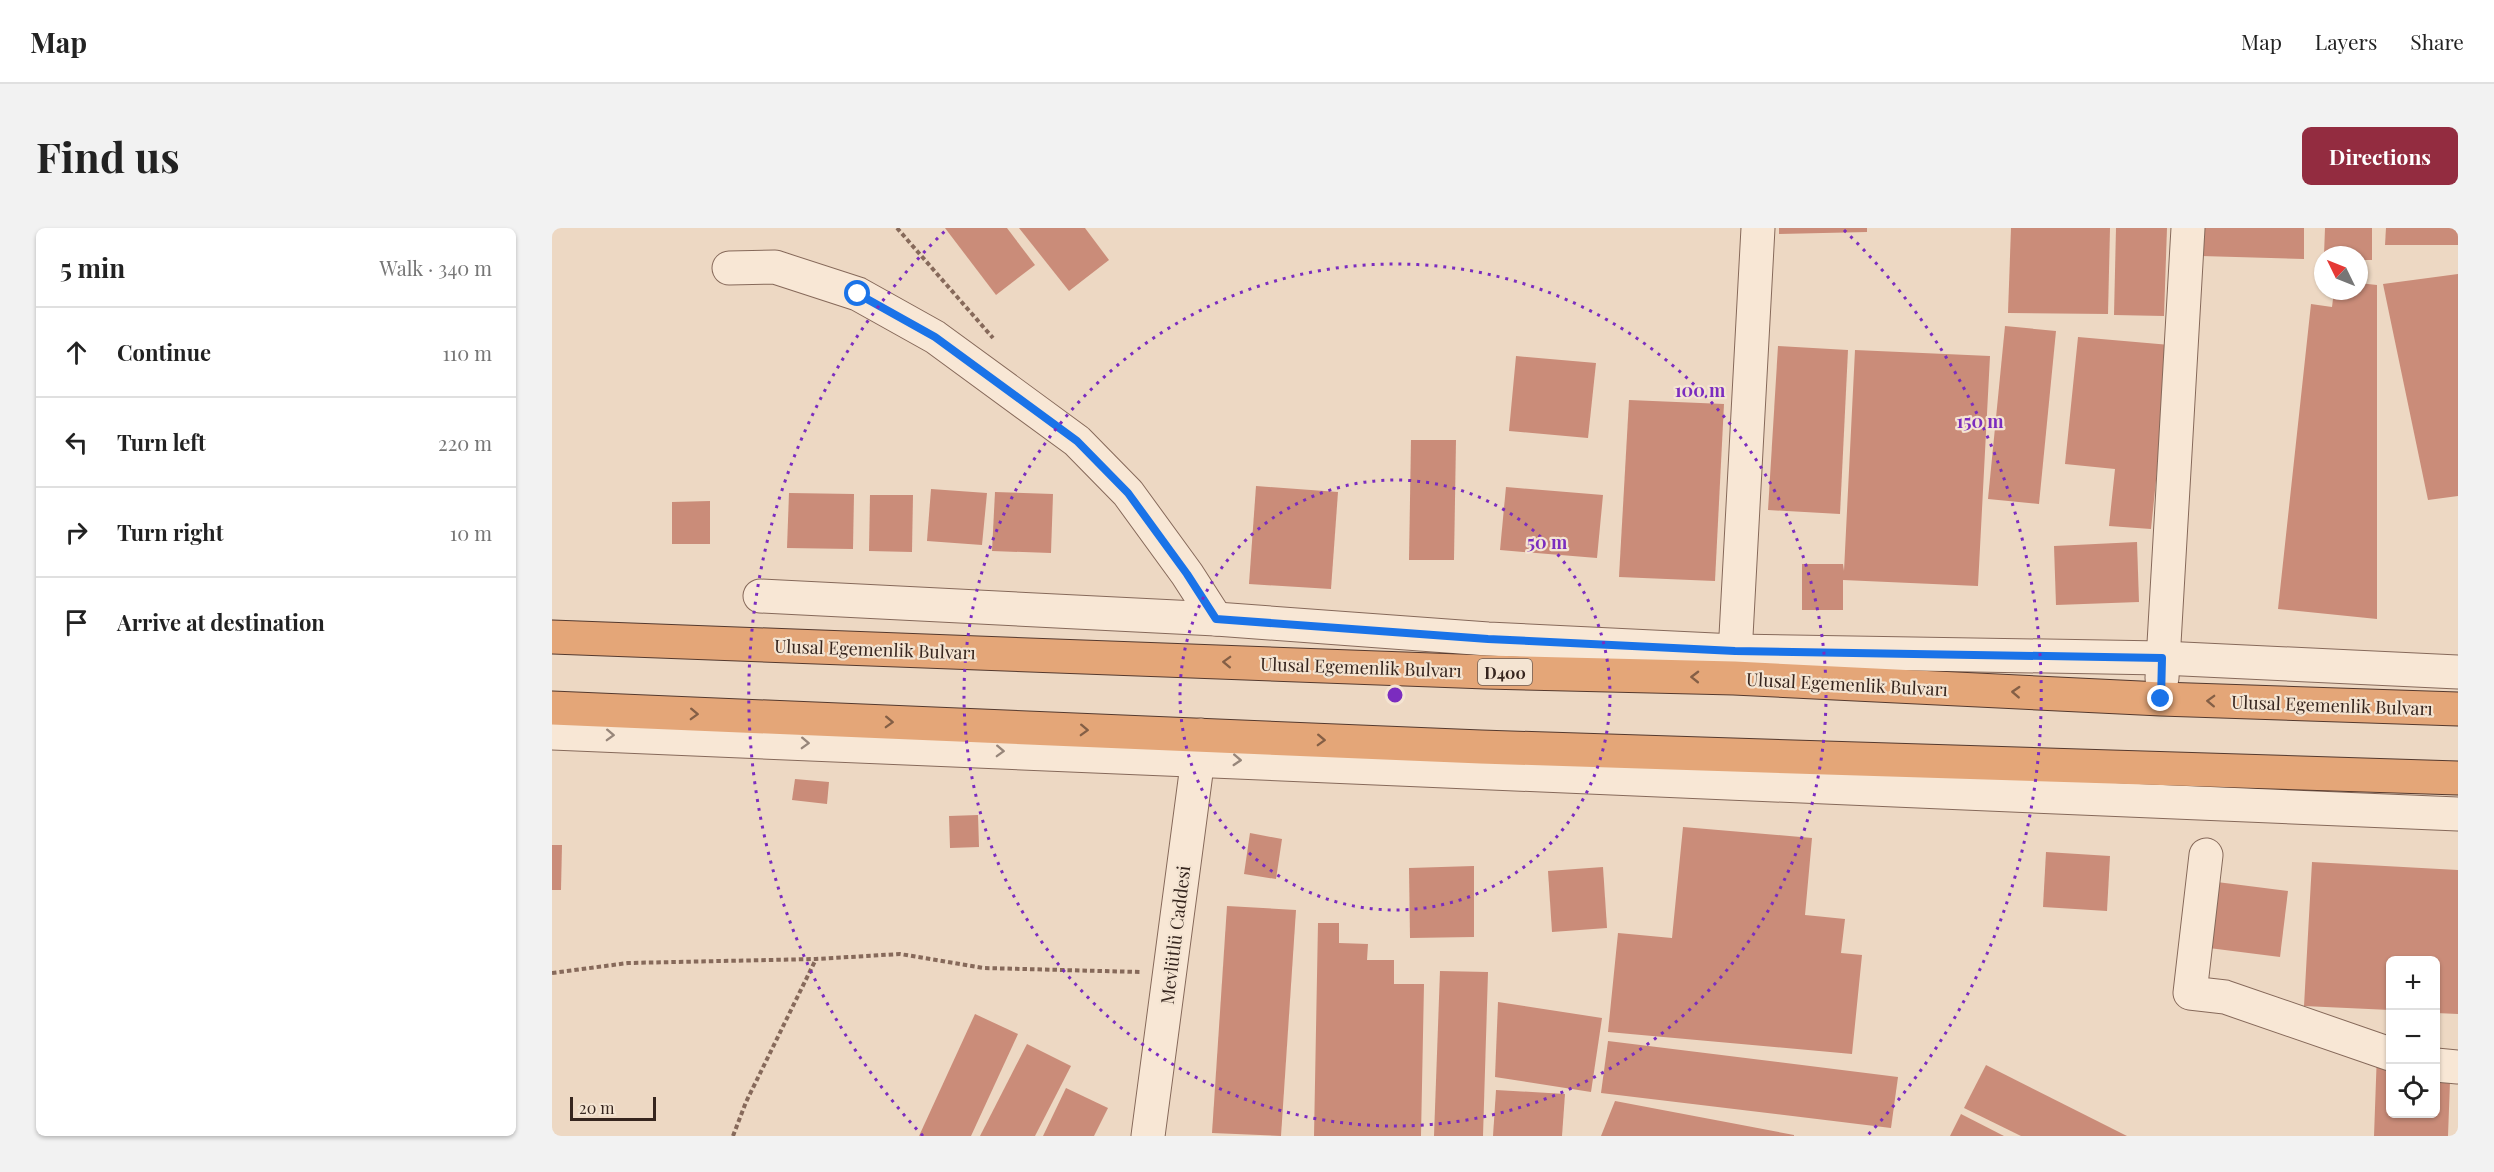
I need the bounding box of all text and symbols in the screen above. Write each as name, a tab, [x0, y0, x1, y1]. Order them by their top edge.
text: Map	[30, 23, 87, 60]
text: Map	[2241, 27, 2282, 55]
text: Layers	[2315, 27, 2377, 55]
text: Share	[2410, 27, 2464, 55]
button: Directions	[2302, 127, 2458, 185]
text: Find us	[36, 128, 180, 184]
north arrow	[2314, 246, 2368, 300]
text: 5 min	[60, 250, 125, 285]
text: Walk · 340 m	[380, 254, 492, 281]
route start	[844, 280, 870, 306]
icon: ahead	[60, 336, 93, 369]
text: Continue	[117, 337, 211, 367]
text: 110 m	[442, 339, 492, 366]
text: 100 m	[1675, 378, 1726, 402]
text: 150 m	[1956, 409, 2004, 433]
icon: left	[60, 426, 93, 459]
text: Turn left	[117, 427, 206, 457]
text: 220 m	[438, 429, 492, 456]
icon: right	[60, 516, 93, 549]
text: Turn right	[117, 517, 223, 547]
text: 10 m	[450, 519, 492, 546]
text: 50 m	[1527, 530, 1568, 554]
icon: arrive	[60, 606, 93, 639]
text: Arrive at destination	[117, 607, 325, 637]
street label: Ulusal Egemenlik Bulvarı	[774, 633, 976, 665]
street label: Ulusal Egemenlik Bulvarı	[1260, 651, 1462, 683]
one-way arrow	[1223, 656, 1232, 669]
road number: D400	[1478, 659, 1532, 685]
street label: Ulusal Egemenlik Bulvarı	[1746, 667, 1948, 701]
one-way arrow	[1691, 671, 1700, 683]
centre of rings	[1385, 685, 1405, 705]
one-way arrow	[2011, 685, 2020, 698]
route end	[2147, 685, 2173, 711]
street label: Ulusal Egemenlik Bulvarı	[2231, 689, 2433, 721]
one-way arrow	[2206, 694, 2215, 707]
one-way arrow	[690, 708, 699, 720]
one-way arrow	[885, 716, 894, 728]
one-way arrow	[1080, 724, 1089, 736]
one-way arrow	[606, 728, 615, 741]
one-way arrow	[1316, 733, 1325, 746]
one-way arrow	[801, 736, 810, 749]
one-way arrow	[996, 744, 1005, 757]
one-way arrow	[1232, 754, 1241, 767]
street label: Mevlütlü Caddesi	[1155, 864, 1195, 1006]
map controls	[2386, 956, 2440, 1118]
button: +	[2386, 956, 2440, 1010]
button: −	[2386, 1010, 2440, 1064]
button: locate	[2386, 1064, 2440, 1118]
scale bar	[570, 1094, 656, 1122]
text: 20 m	[579, 1097, 614, 1118]

